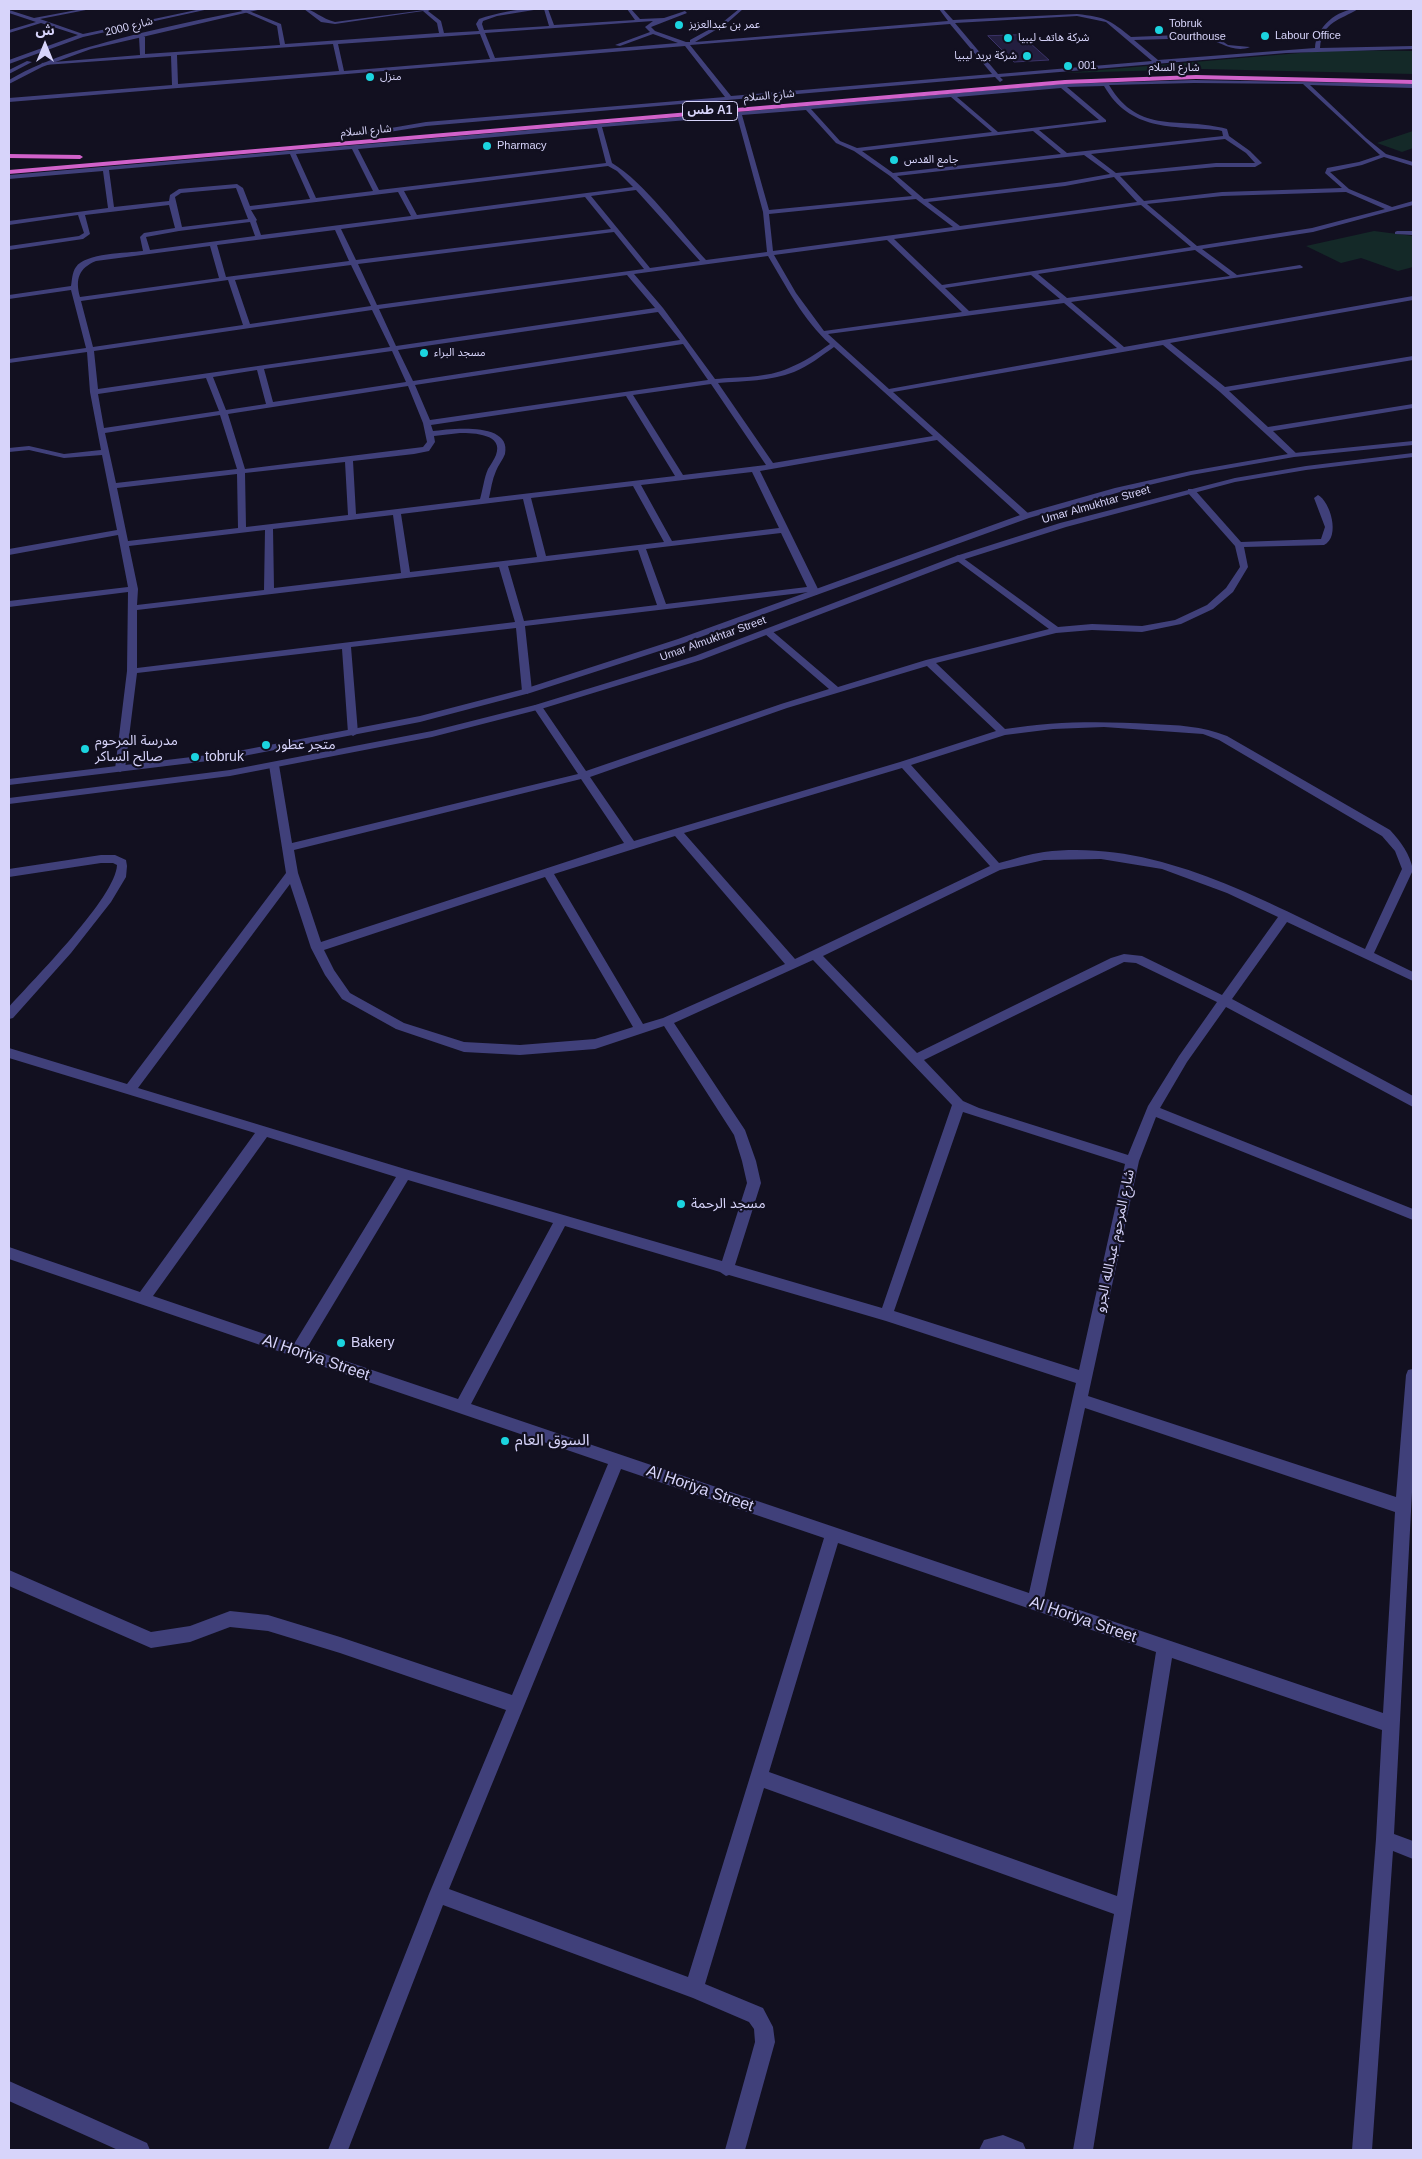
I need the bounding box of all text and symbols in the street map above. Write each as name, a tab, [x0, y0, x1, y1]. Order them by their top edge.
street label: شارع 2000	[104, 15, 154, 39]
place label: Tobruk Courthouse	[1169, 17, 1226, 43]
place label: عمر بن عبدالعزيز	[689, 18, 760, 32]
marker: عمر بن عبدالعزيز	[673, 19, 685, 31]
north arrow	[20, 20, 70, 70]
text: ش	[35, 22, 55, 38]
marker: Tobruk Courthouse	[1153, 24, 1165, 36]
place label: Labour Office	[1275, 29, 1341, 43]
marker: Labour Office	[1259, 30, 1271, 42]
place label: شركة هاتف ليبيا	[1018, 31, 1089, 45]
marker: شركة هاتف ليبيا	[1002, 32, 1014, 44]
place label: شركة بريد ليبيا	[954, 49, 1017, 63]
marker: شركة بريد ليبيا	[1021, 50, 1033, 62]
place label: 001	[1078, 59, 1096, 73]
marker: 001	[1062, 60, 1074, 72]
street label: شارع السلام	[1148, 61, 1200, 75]
place label: منزل	[380, 70, 402, 84]
marker: منزل	[364, 71, 376, 83]
street label: شارع السلام	[743, 87, 795, 105]
road number: طس A1	[682, 102, 738, 120]
street label: شارع السلام	[340, 122, 392, 140]
place label: Pharmacy	[497, 139, 547, 153]
marker: Pharmacy	[481, 140, 493, 152]
place label: جامع القدس	[904, 153, 958, 167]
marker: جامع القدس	[888, 154, 900, 166]
place label: مسجد البراء	[434, 346, 486, 360]
marker: مسجد البراء	[418, 347, 430, 359]
street label: Umar Almukhtar Street	[1040, 483, 1152, 527]
street label: Umar Almukhtar Street	[658, 614, 768, 664]
place label: مدرسة المرحوم صالح الساكر	[95, 733, 178, 766]
place label: متجر عطور	[276, 737, 336, 753]
marker: متجر عطور	[260, 739, 272, 751]
marker: مدرسة المرحوم صالح الساكر	[79, 743, 91, 755]
place label: tobruk	[205, 749, 244, 765]
marker: tobruk	[189, 751, 201, 763]
street label: شارع المرحوم عبدالله الجرو	[1092, 1168, 1138, 1314]
place label: مسجد الرحمة	[691, 1196, 766, 1212]
marker: مسجد الرحمة	[675, 1198, 687, 1210]
street label: Al Horiya Street	[260, 1331, 372, 1385]
place label: Bakery	[351, 1335, 395, 1351]
marker: Bakery	[335, 1337, 347, 1349]
place label: السوق العام	[515, 1431, 590, 1451]
marker: السوق العام	[499, 1435, 511, 1447]
street label: Al Horiya Street	[644, 1462, 756, 1516]
street label: Al Horiya Street	[1027, 1593, 1139, 1647]

